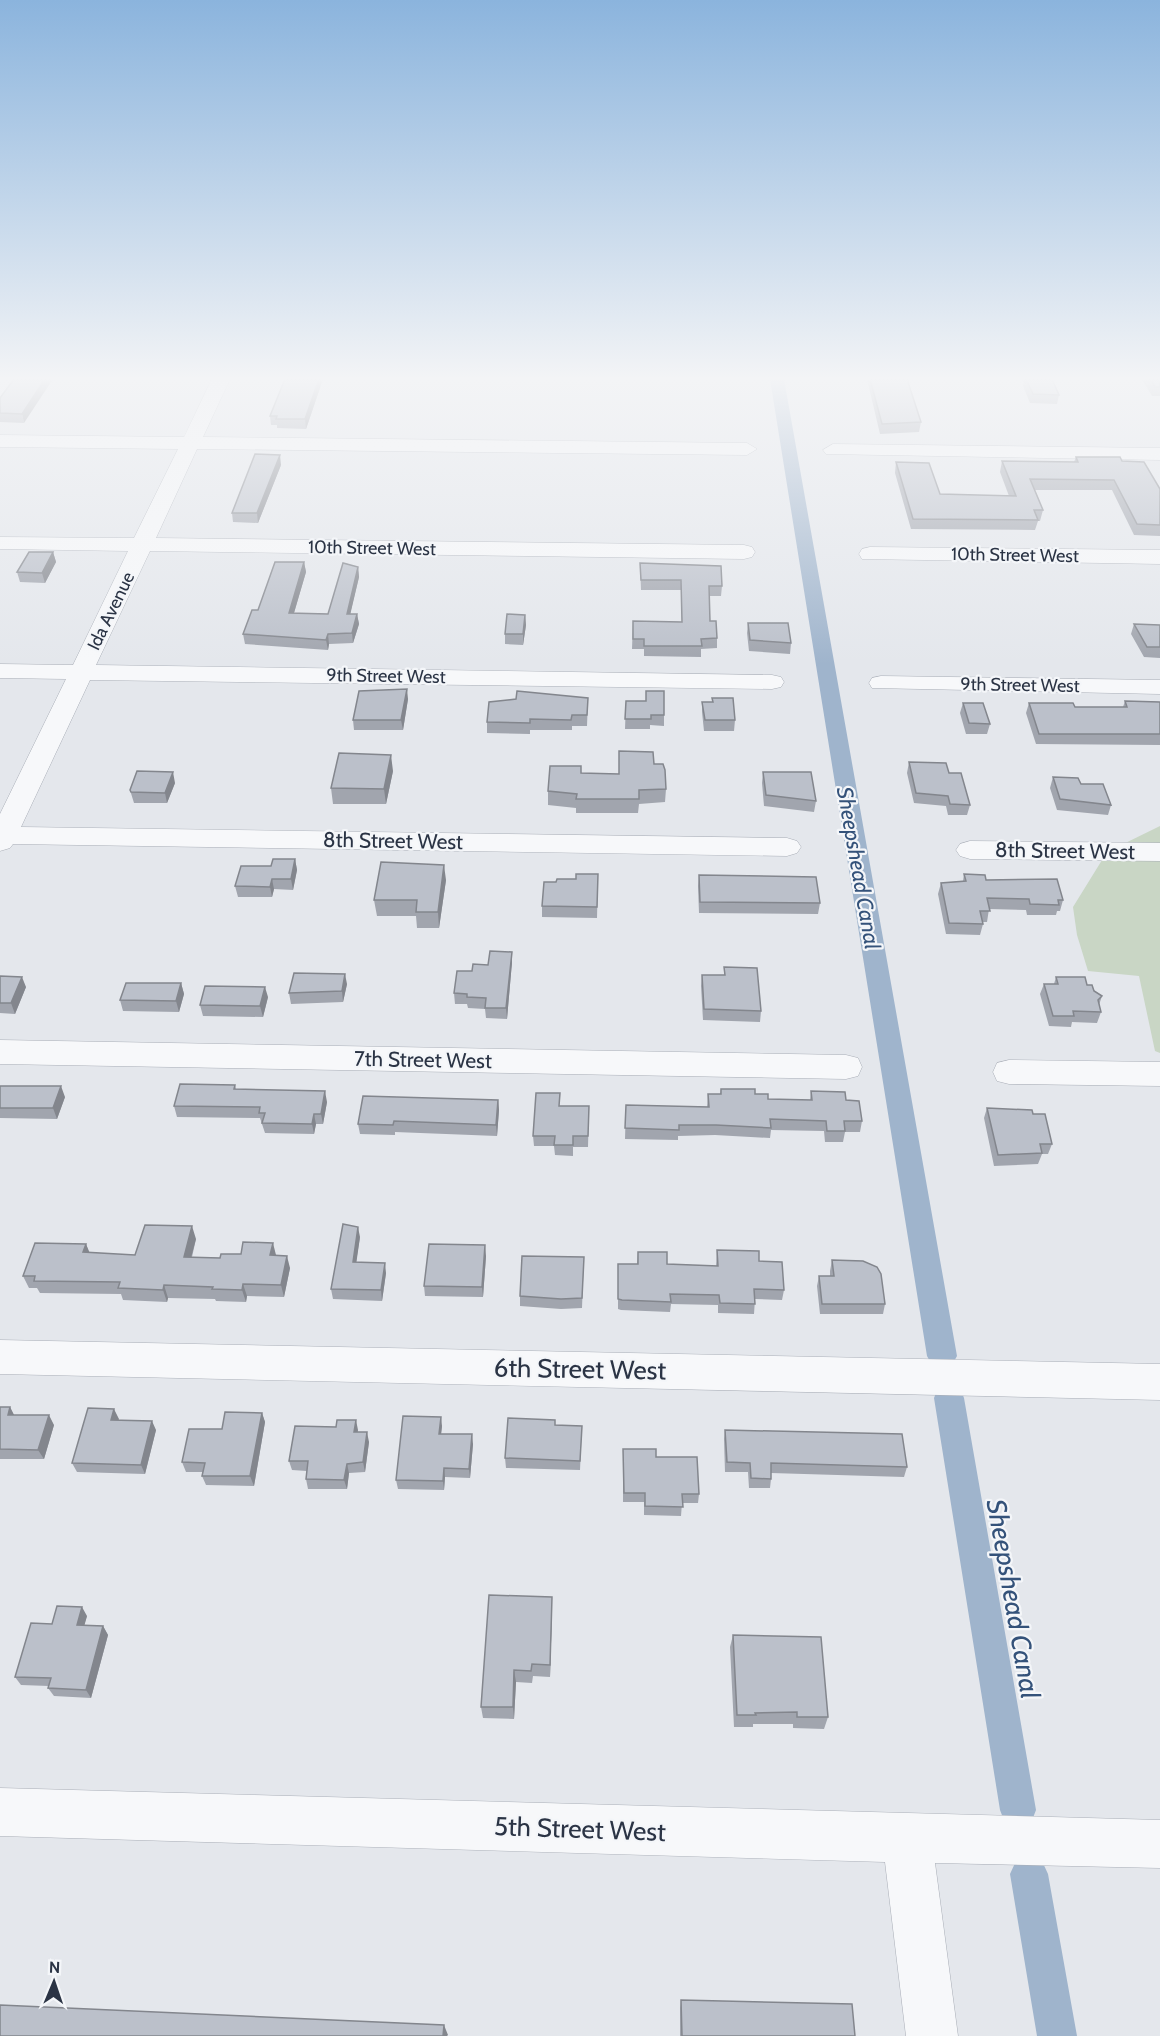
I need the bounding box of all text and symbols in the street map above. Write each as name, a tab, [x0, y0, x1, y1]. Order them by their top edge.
street label: 10th Street West	[308, 536, 436, 560]
street label: 10th Street West	[951, 543, 1079, 567]
street label: Ida Avenue	[83, 568, 139, 654]
street label: 9th Street West	[326, 664, 446, 688]
street label: 9th Street West	[960, 673, 1080, 697]
water label: Sheepshead Canal	[831, 785, 886, 952]
street label: 8th Street West	[323, 827, 463, 854]
street label: 8th Street West	[995, 837, 1135, 864]
street label: 7th Street West	[354, 1046, 492, 1073]
street label: 6th Street West	[493, 1351, 667, 1387]
water label: Sheepshead Canal	[980, 1497, 1047, 1702]
street label: 5th Street West	[494, 1810, 667, 1848]
north arrow	[24, 1952, 84, 2012]
text: N	[49, 1958, 60, 1977]

